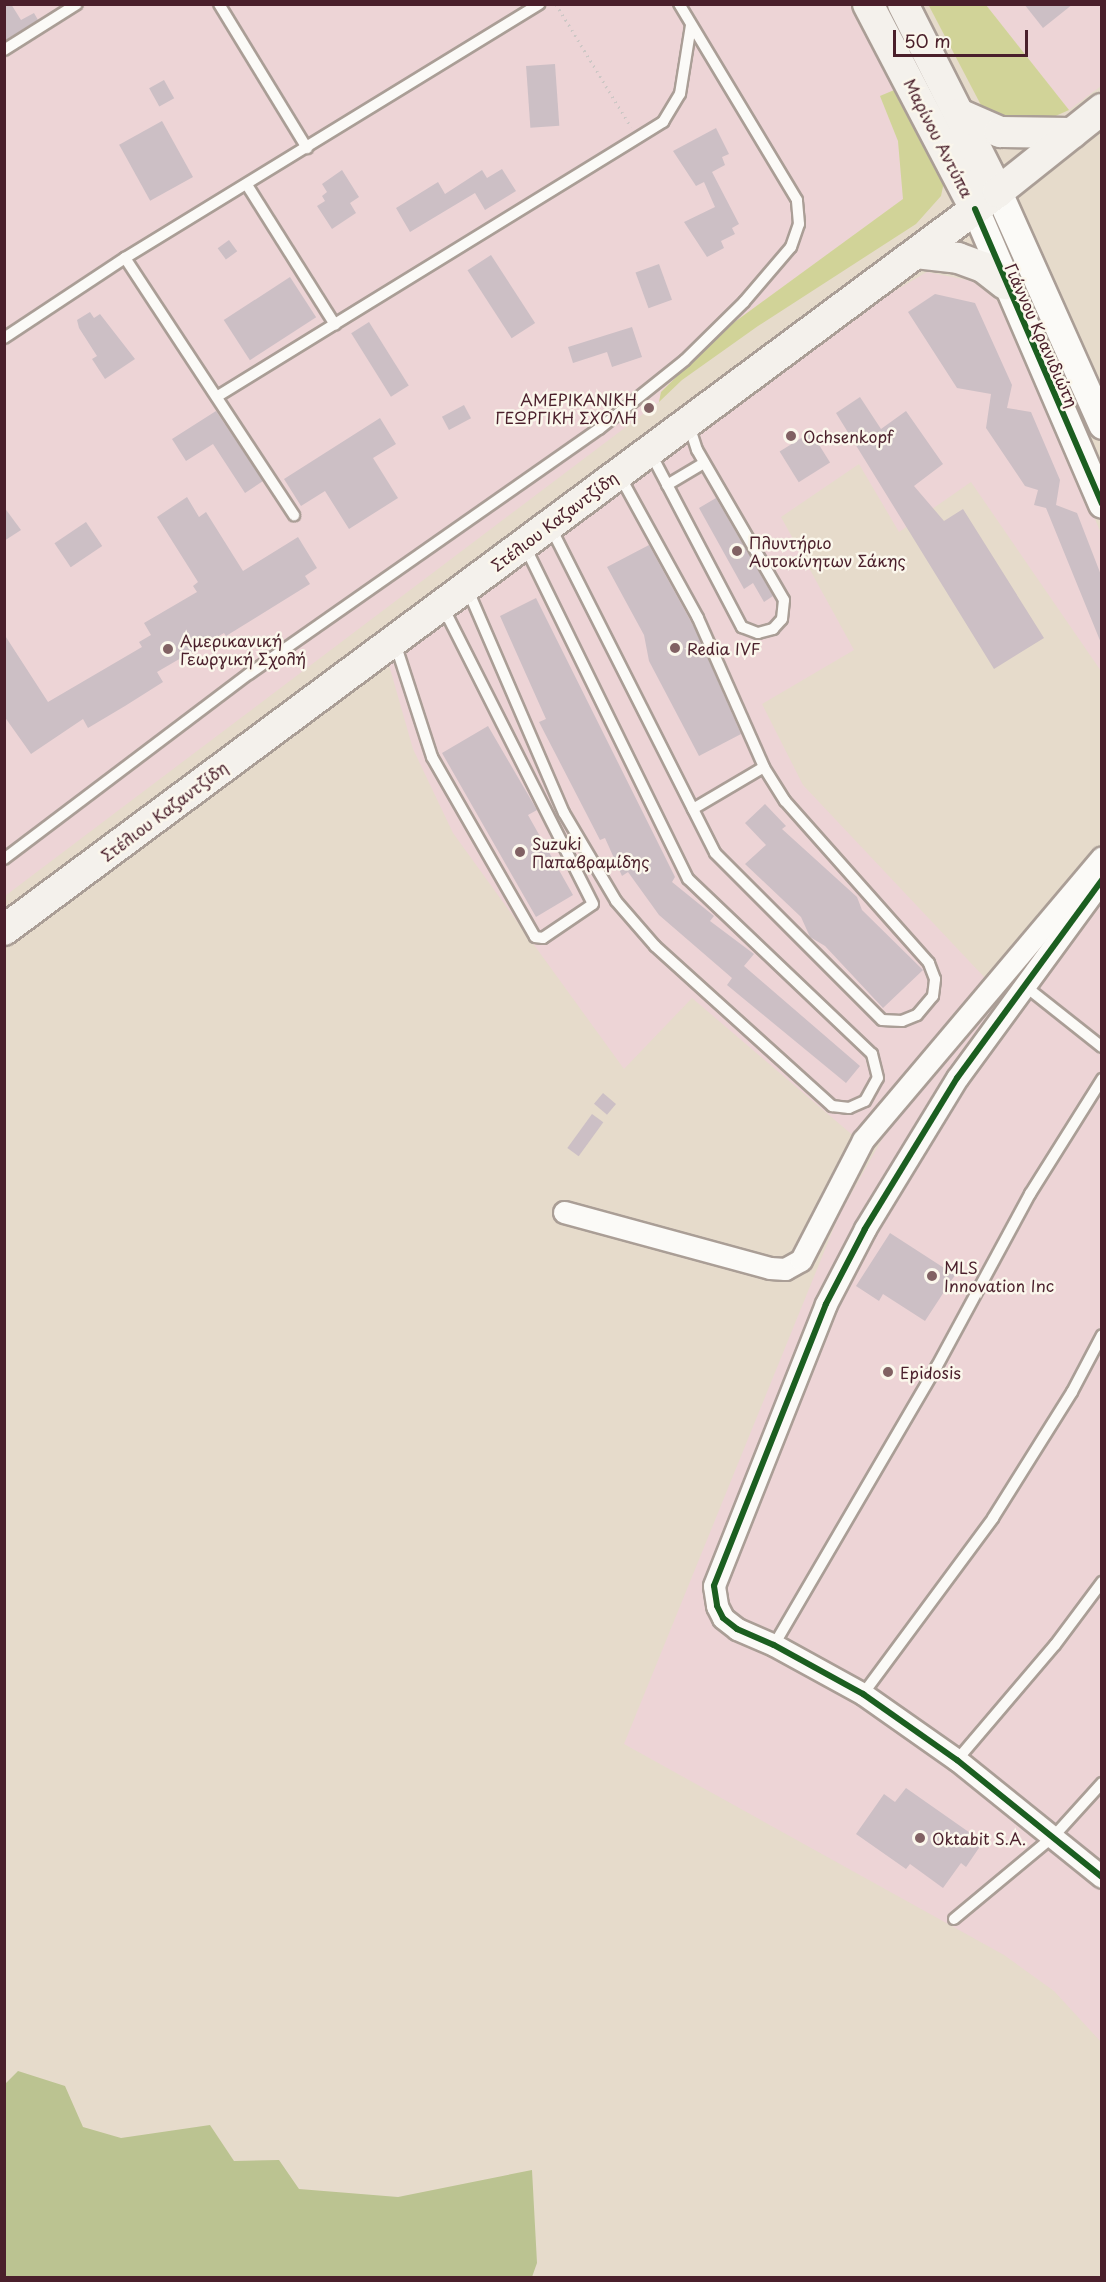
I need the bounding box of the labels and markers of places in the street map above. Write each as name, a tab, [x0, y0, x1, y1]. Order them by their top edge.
place label: ΑΜΕΡΙΚΑΝΙΚΗ ΓΕΩΡΓΙΚΗ ΣΧΟΛΗ	[494, 389, 637, 427]
marker: ΑΜΕΡΙΚΑΝΙΚΗ ΓΕΩΡΓΙΚΗ ΣΧΟΛΗ	[642, 401, 656, 415]
place label: Ochsenkopf	[803, 426, 893, 446]
marker: Ochsenkopf	[784, 429, 798, 443]
place label: Πλυντήριο Αυτοκίνητων Σάκης	[749, 532, 906, 570]
marker: Πλυντήριο Αυτοκίνητων Σάκης	[730, 544, 744, 558]
place label: Αμερικανική Γεωργική Σχολή	[180, 630, 307, 668]
place label: Redia IVF	[687, 638, 760, 658]
marker: Redia IVF	[668, 641, 682, 655]
marker: Αμερικανική Γεωργική Σχολή	[161, 642, 175, 656]
place label: Suzuki Παπαβραμίδης	[532, 833, 649, 871]
marker: Suzuki Παπαβραμίδης	[513, 845, 527, 859]
place label: MLS Innovation Inc	[944, 1257, 1053, 1295]
marker: MLS Innovation Inc	[925, 1269, 939, 1283]
place label: Epidosis	[900, 1362, 961, 1382]
marker: Epidosis	[881, 1365, 895, 1379]
place label: Oktabit S.A.	[932, 1828, 1027, 1848]
marker: Oktabit S.A.	[913, 1831, 927, 1845]

